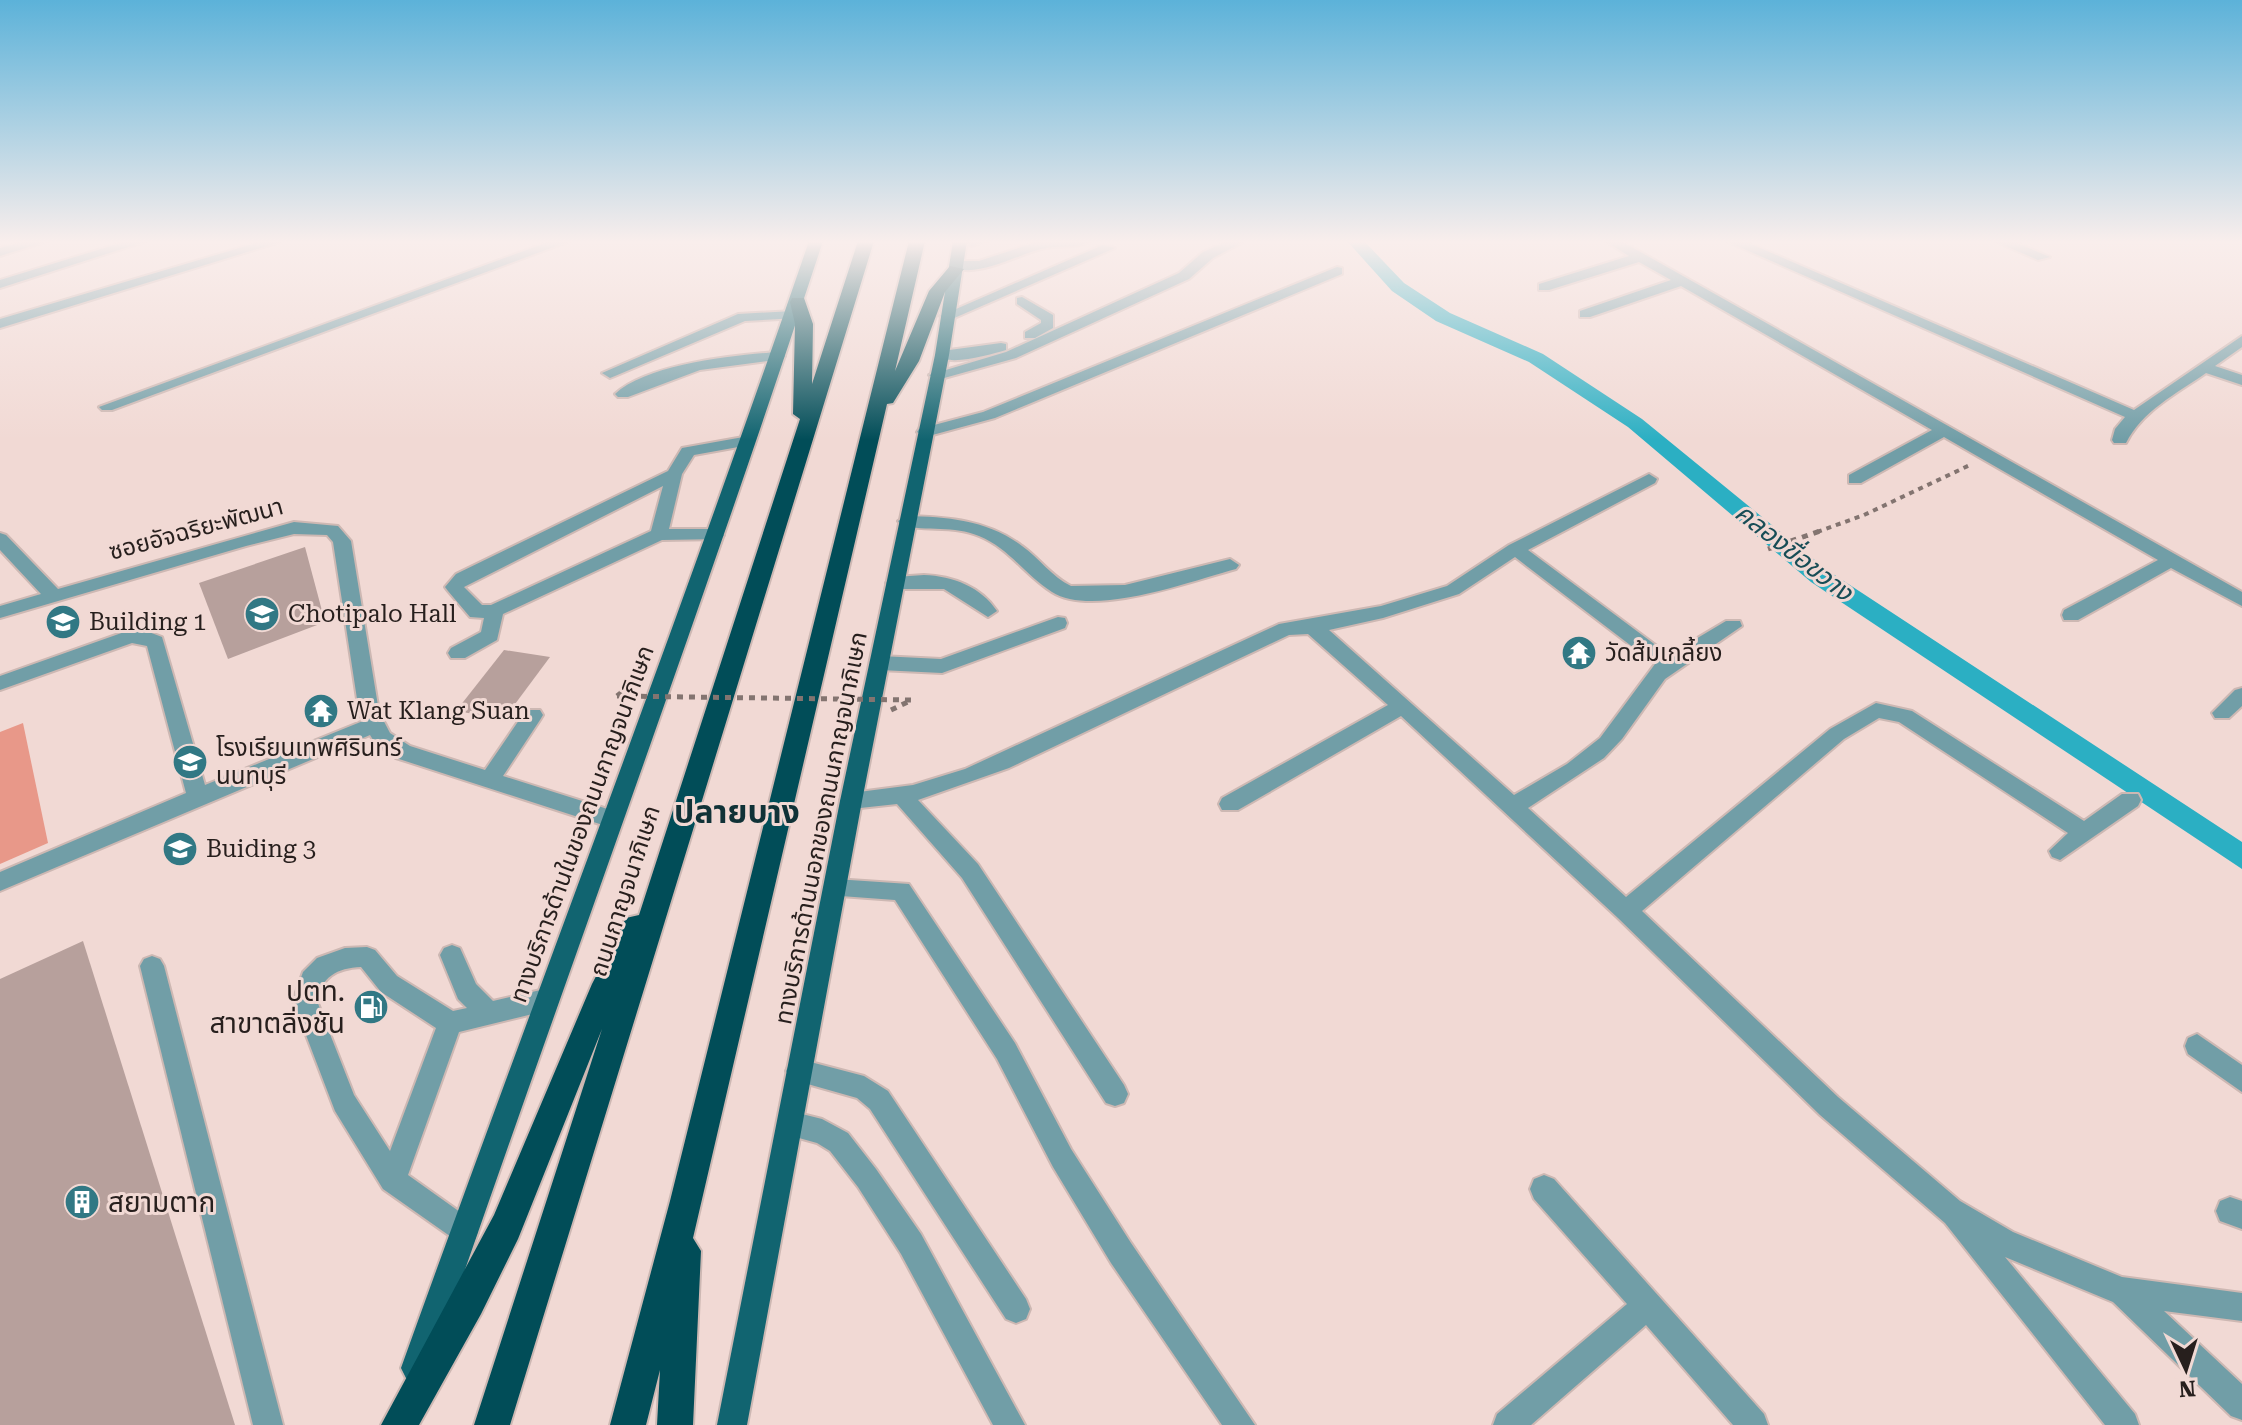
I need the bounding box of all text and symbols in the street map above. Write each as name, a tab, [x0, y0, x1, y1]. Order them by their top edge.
street label: ซอยอัจฉริยะพัฒนา	[106, 492, 286, 566]
water label: คลองขื่อขวาง	[1729, 495, 1861, 608]
school or university icon: Chotipalo Hall	[243, 595, 281, 633]
place label: Chotipalo Hall	[288, 600, 456, 628]
school or university icon: Building 1	[44, 603, 82, 641]
place label: Building 1	[89, 608, 207, 636]
street label: ทางบริการด้านนอกของถนนกาญจนาภิเษก	[769, 629, 873, 1027]
temple icon: วัดส้มเกลี้ยง	[1560, 634, 1598, 672]
place label: วัดส้มเกลี้ยง	[1605, 636, 1722, 667]
street label: ทางบริการด้านในของถนนกาญจนาภิเษก	[504, 641, 660, 1007]
temple icon: Wat Klang Suan	[302, 692, 340, 730]
place label: Wat Klang Suan	[347, 697, 530, 725]
place label: โรงเรียนเทพศิรินทร์ นนทบุรี	[216, 734, 403, 791]
school or university icon: โรงเรียนเทพศิรินทร์ นนทบุรี	[171, 743, 209, 781]
district label: ปลายบาง	[674, 793, 800, 831]
street label: ถนนกาญจนาภิเษก	[584, 802, 666, 980]
school or university icon: Buiding 3	[161, 830, 199, 868]
place label: Buiding 3	[206, 835, 316, 863]
place label: ปตท. สาขาตลิ่งชัน	[210, 975, 345, 1040]
fuel station icon: ปตท. สาขาตลิ่งชัน	[352, 988, 390, 1026]
building icon: สยามตาก	[63, 1183, 101, 1221]
place label: สยามตาก	[108, 1186, 215, 1219]
north arrow	[2146, 1329, 2226, 1409]
text: N	[2178, 1375, 2197, 1402]

